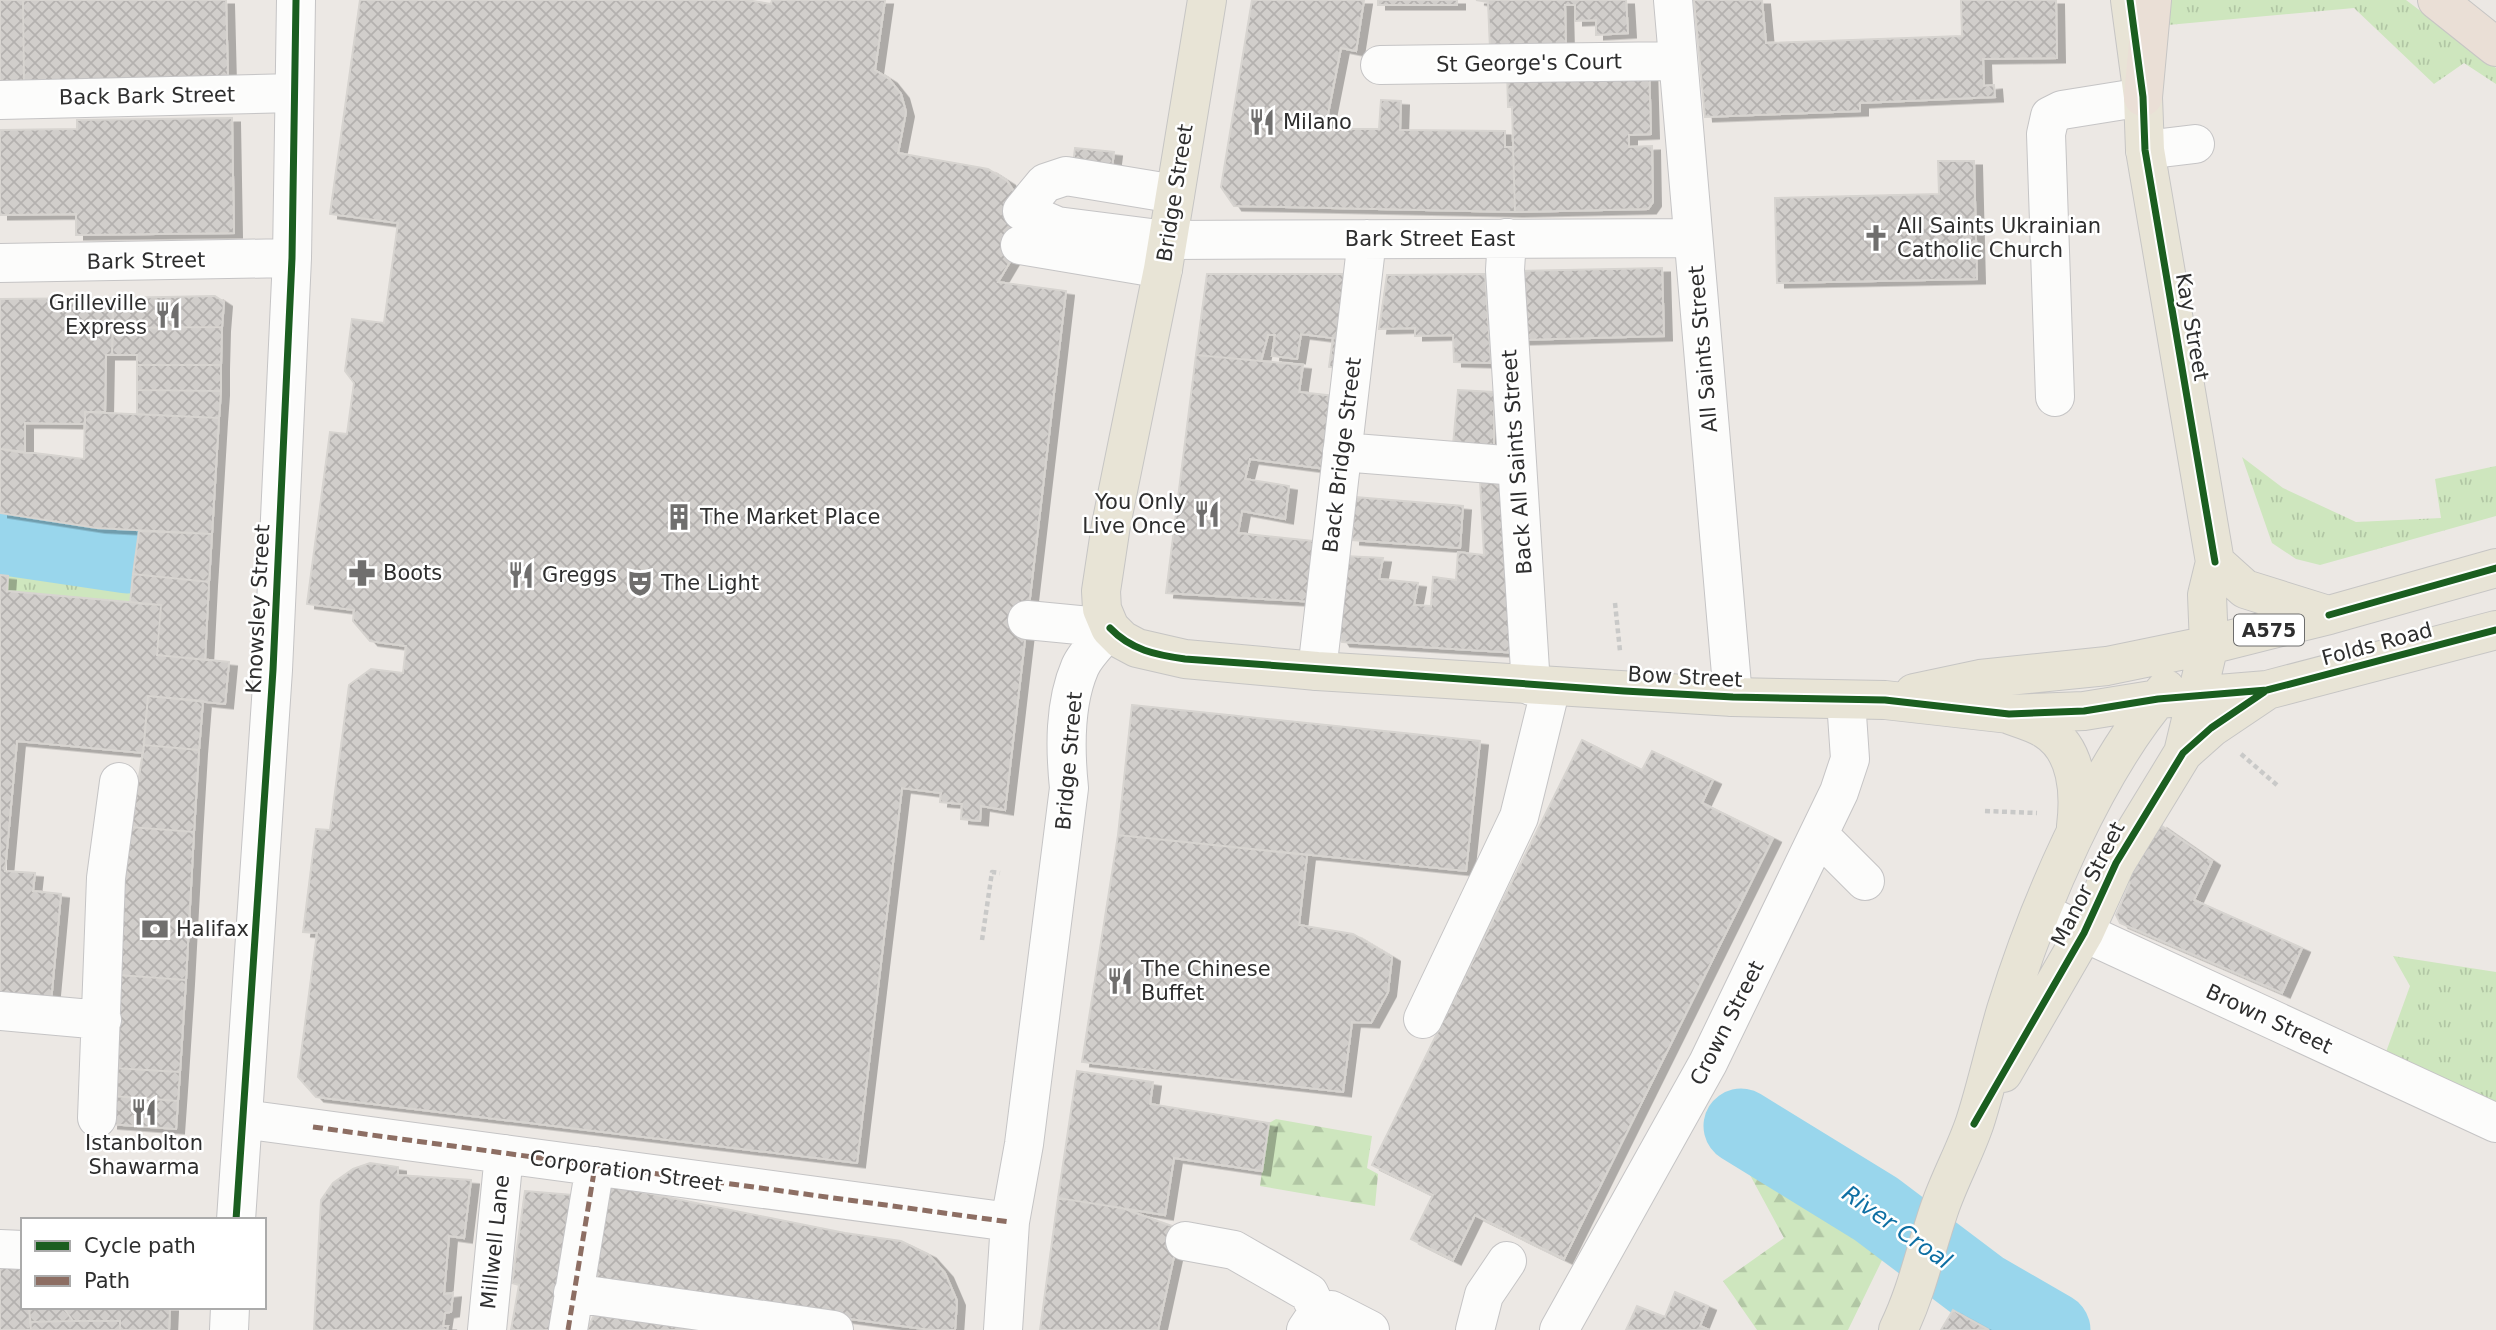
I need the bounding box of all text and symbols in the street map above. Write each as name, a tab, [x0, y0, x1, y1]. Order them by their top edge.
street label: St George's Court	[1436, 49, 1622, 77]
street label: Back Bark Street	[59, 82, 235, 110]
restaurant icon: Milano	[1247, 107, 1277, 137]
place label: Milano	[1283, 110, 1352, 134]
street label: Bridge Street	[1152, 123, 1198, 263]
place label: All Saints Ukrainian Catholic Church	[1897, 214, 2101, 262]
church icon: All Saints Ukrainian Catholic Church	[1861, 223, 1891, 253]
street label: Bark Street East	[1345, 227, 1515, 251]
street label: Bark Street	[87, 248, 205, 274]
street label: All Saints Street	[1684, 264, 1722, 434]
street label: Kay Street	[2171, 271, 2213, 383]
place label: Grilleville Express	[49, 291, 147, 339]
restaurant icon: Grilleville Express	[153, 300, 183, 330]
street label: Back All Saints Street	[1497, 349, 1537, 575]
street label: Back Bridge Street	[1318, 356, 1366, 554]
place label: You Only Live Once	[1082, 490, 1186, 538]
restaurant icon: You Only Live Once	[1192, 499, 1222, 529]
building icon: The Market Place	[664, 502, 694, 532]
place label: The Market Place	[699, 505, 880, 529]
street label: Knowsley Street	[242, 524, 274, 694]
pharmacy icon: Boots	[347, 558, 377, 588]
restaurant icon: Greggs	[506, 560, 536, 590]
place label: Boots	[383, 561, 442, 585]
place label: Greggs	[542, 563, 617, 587]
theatre icon: The Light	[625, 568, 655, 598]
place label: The Light	[660, 571, 759, 595]
road number: A575	[2234, 614, 2304, 646]
street label: Folds Road	[2319, 618, 2435, 670]
street label: Bow Street	[1627, 662, 1743, 692]
street label: Bridge Street	[1051, 691, 1087, 831]
street label: Manor Street	[2046, 818, 2130, 950]
bank icon: Halifax	[140, 914, 170, 944]
place label: Halifax	[176, 917, 249, 941]
place label: The Chinese Buffet	[1140, 957, 1271, 1005]
street label: Crown Street	[1685, 957, 1769, 1089]
restaurant icon: The Chinese Buffet	[1105, 966, 1135, 996]
street label: Brown Street	[2202, 979, 2336, 1059]
restaurant icon: Istanbolton Shawarma	[129, 1097, 159, 1127]
place label: Istanbolton Shawarma	[85, 1131, 203, 1179]
street label: Corporation Street	[528, 1146, 724, 1196]
street label: Millwell Lane	[476, 1174, 514, 1310]
water label: River Croal	[1838, 1180, 1957, 1274]
legend	[21, 1218, 266, 1309]
text: Cycle path	[84, 1234, 196, 1258]
text: Path	[84, 1269, 130, 1293]

